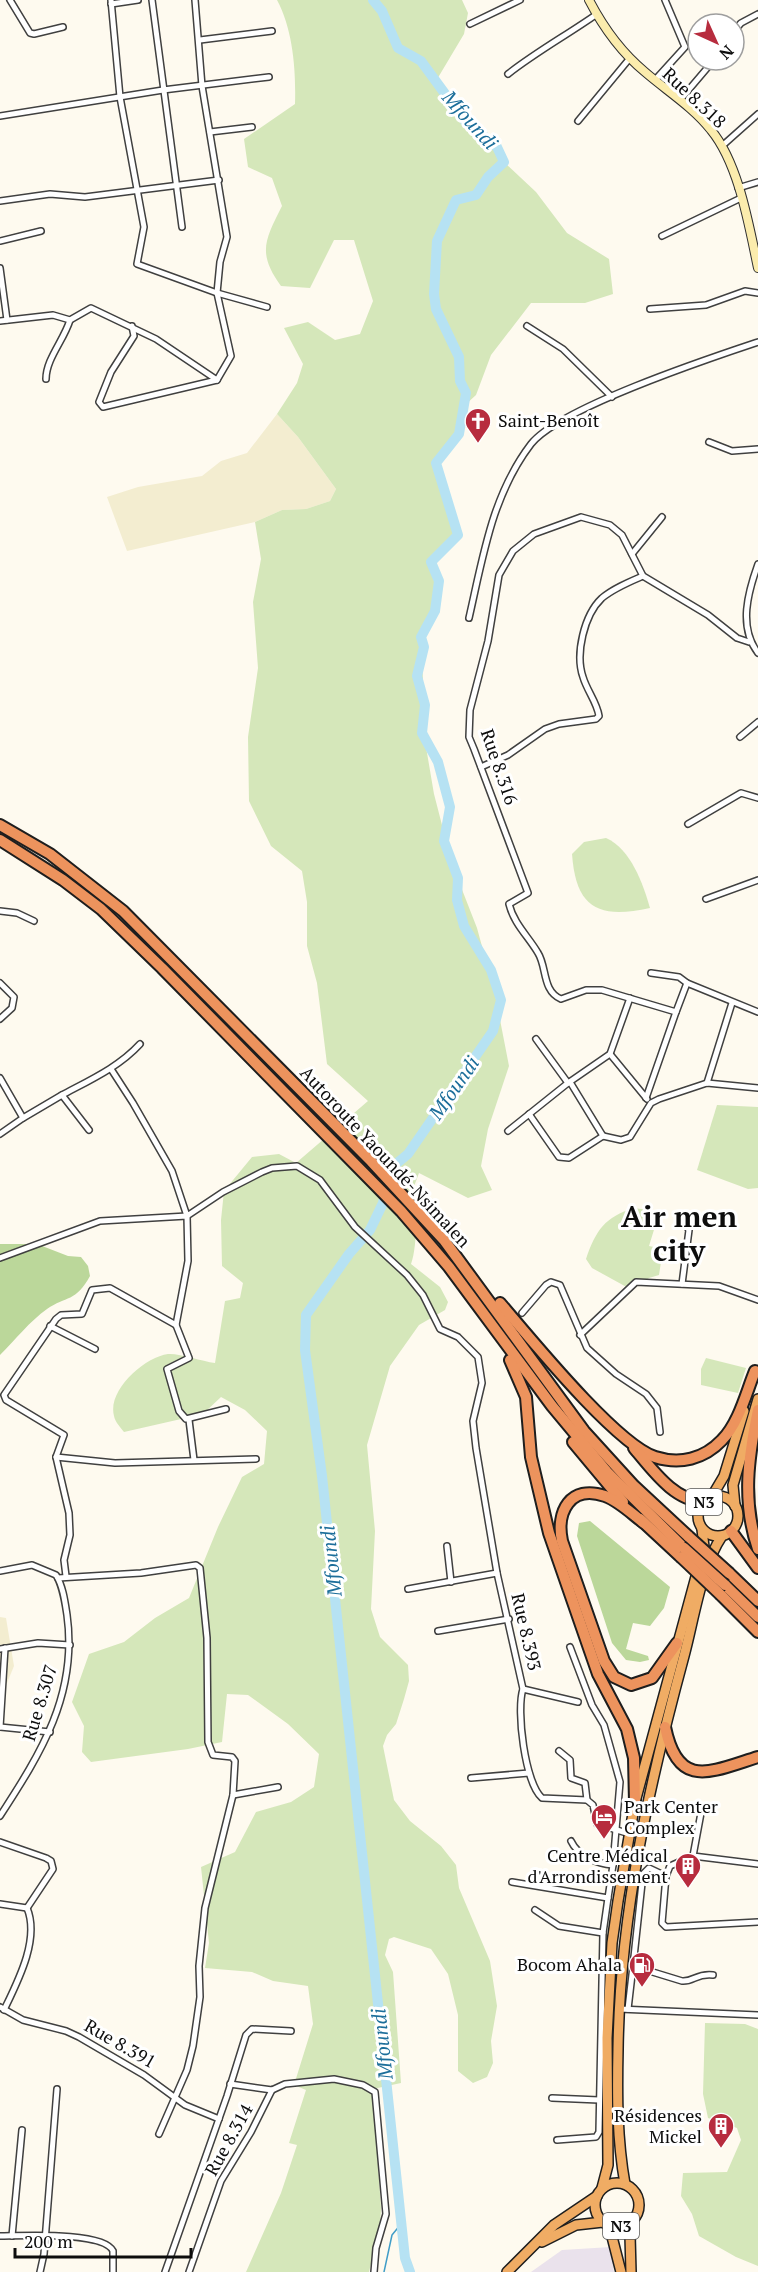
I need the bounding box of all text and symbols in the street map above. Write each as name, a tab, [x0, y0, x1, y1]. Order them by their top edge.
north arrow	[686, 12, 746, 72]
text: N	[715, 41, 739, 65]
street label: Rue 8.318	[658, 62, 732, 133]
water label: Mfoundi	[436, 83, 505, 156]
church icon: Saint-Benoît	[463, 406, 493, 444]
place label: Saint-Benoît	[498, 408, 600, 432]
street label: Rue 8.316	[476, 726, 524, 808]
water label: Mfoundi	[421, 1050, 485, 1126]
street label: Autoroute Yaoundé-Nsimalen	[295, 1061, 476, 1252]
district label: Air men city	[621, 1196, 737, 1270]
road number: N3	[686, 1489, 722, 1515]
water label: Mfoundi	[313, 1524, 348, 1599]
street label: Rue 8.393	[506, 1591, 548, 1673]
street label: Rue 8.307	[16, 1662, 62, 1744]
place label: Park Center Complex	[624, 1794, 718, 1839]
hotel icon: Park Center Complex	[589, 1802, 619, 1840]
place label: Centre Médical d'Arrondissement	[527, 1843, 668, 1888]
building icon: Centre Médical d'Arrondissement	[673, 1851, 703, 1889]
fuel station icon: Bocom Ahala	[627, 1950, 657, 1988]
place label: Bocom Ahala	[517, 1952, 622, 1976]
water label: Mfoundi	[364, 2007, 399, 2082]
street label: Rue 8.391	[80, 2013, 161, 2073]
street label: Rue 8.314	[199, 2099, 258, 2180]
place label: Résidences Mickel	[614, 2103, 702, 2148]
building icon: Résidences Mickel	[706, 2111, 736, 2149]
road number: N3	[603, 2213, 639, 2239]
scale bar	[15, 2221, 190, 2259]
text: 200 m	[24, 2229, 73, 2253]

